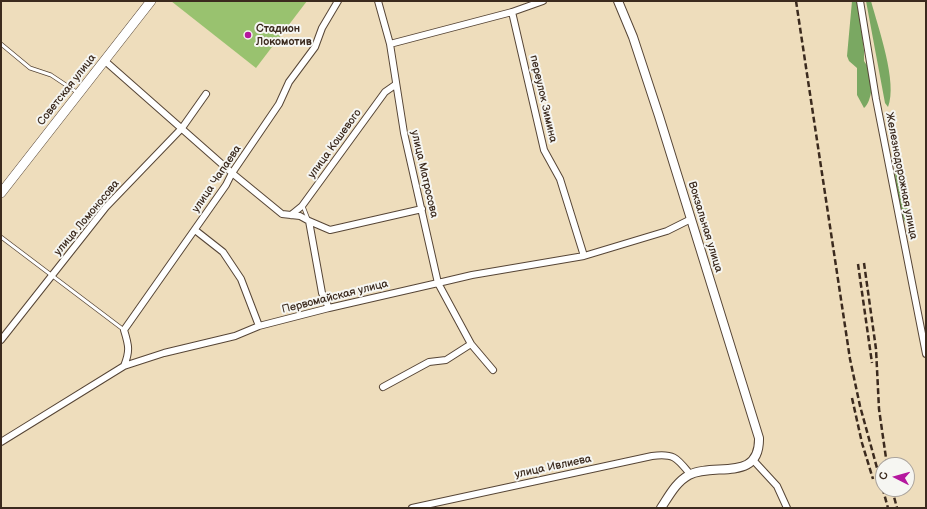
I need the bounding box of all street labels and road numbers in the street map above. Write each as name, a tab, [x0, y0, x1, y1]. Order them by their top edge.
street label: Советская улица	[35, 52, 99, 128]
street label: переулок Зимина	[527, 54, 559, 144]
street label: улица Кошевого	[306, 107, 364, 181]
street label: Железнодорожная улица	[882, 111, 920, 241]
street label: улица Матросова	[407, 129, 441, 219]
street label: улица Чапаева	[190, 143, 244, 215]
street label: улица Ломоносова	[52, 178, 122, 258]
street label: Вокзальная улица	[685, 180, 725, 274]
street label: Первомайская улица	[280, 277, 390, 317]
street label: улица Ивлиева	[513, 452, 593, 482]

